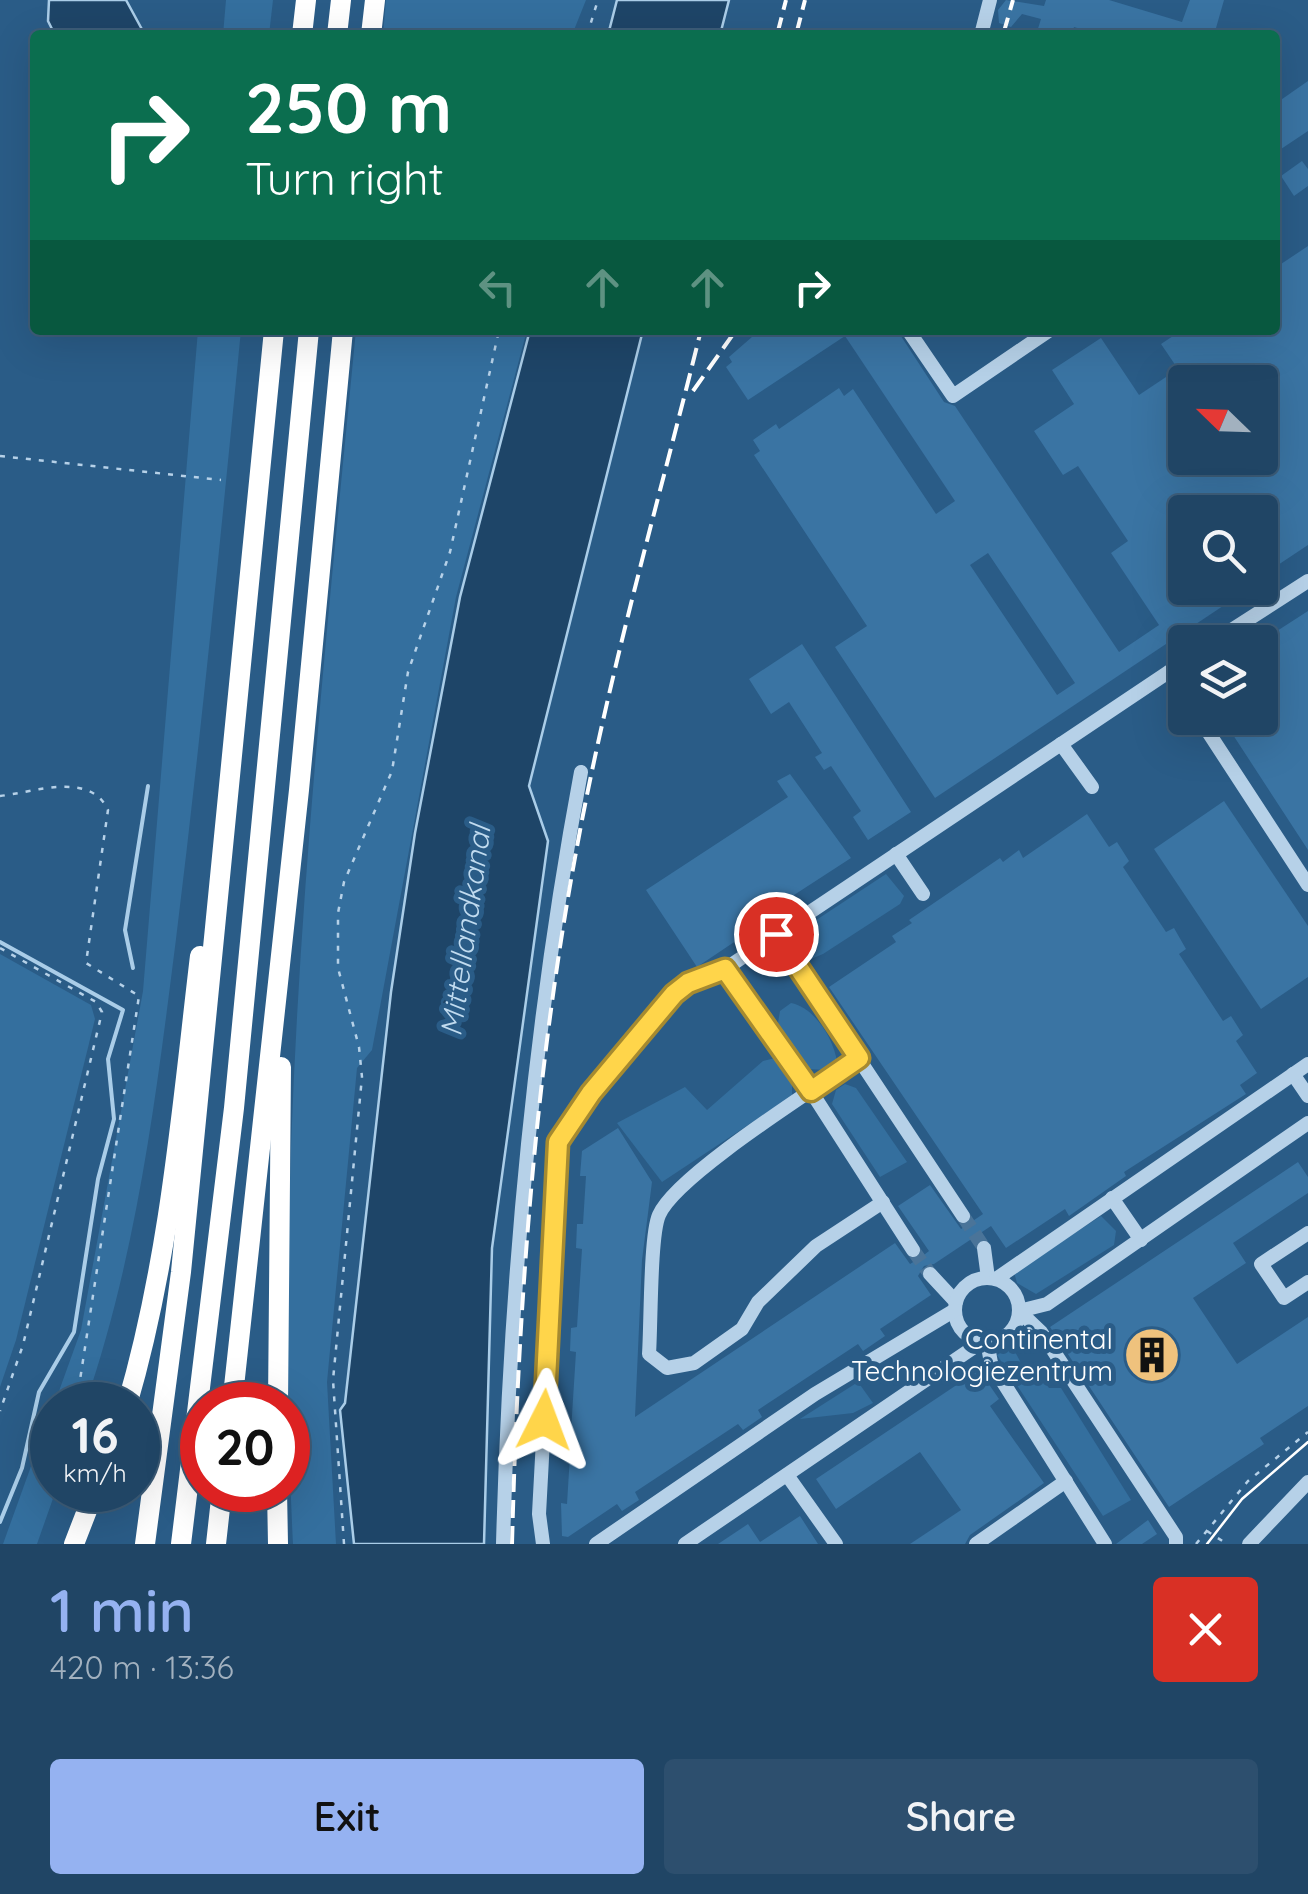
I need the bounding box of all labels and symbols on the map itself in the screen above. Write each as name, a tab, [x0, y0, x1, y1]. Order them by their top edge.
north arrow	[1168, 365, 1278, 475]
water label: Mittellandkanal	[431, 820, 499, 1039]
pin	[734, 892, 819, 977]
place label: Continental Technologiezentrum	[851, 1321, 1113, 1388]
building icon: Continental Technologiezentrum	[1122, 1325, 1182, 1385]
position arrow	[492, 1368, 596, 1472]
speed limit sign: 20	[180, 1382, 310, 1512]

